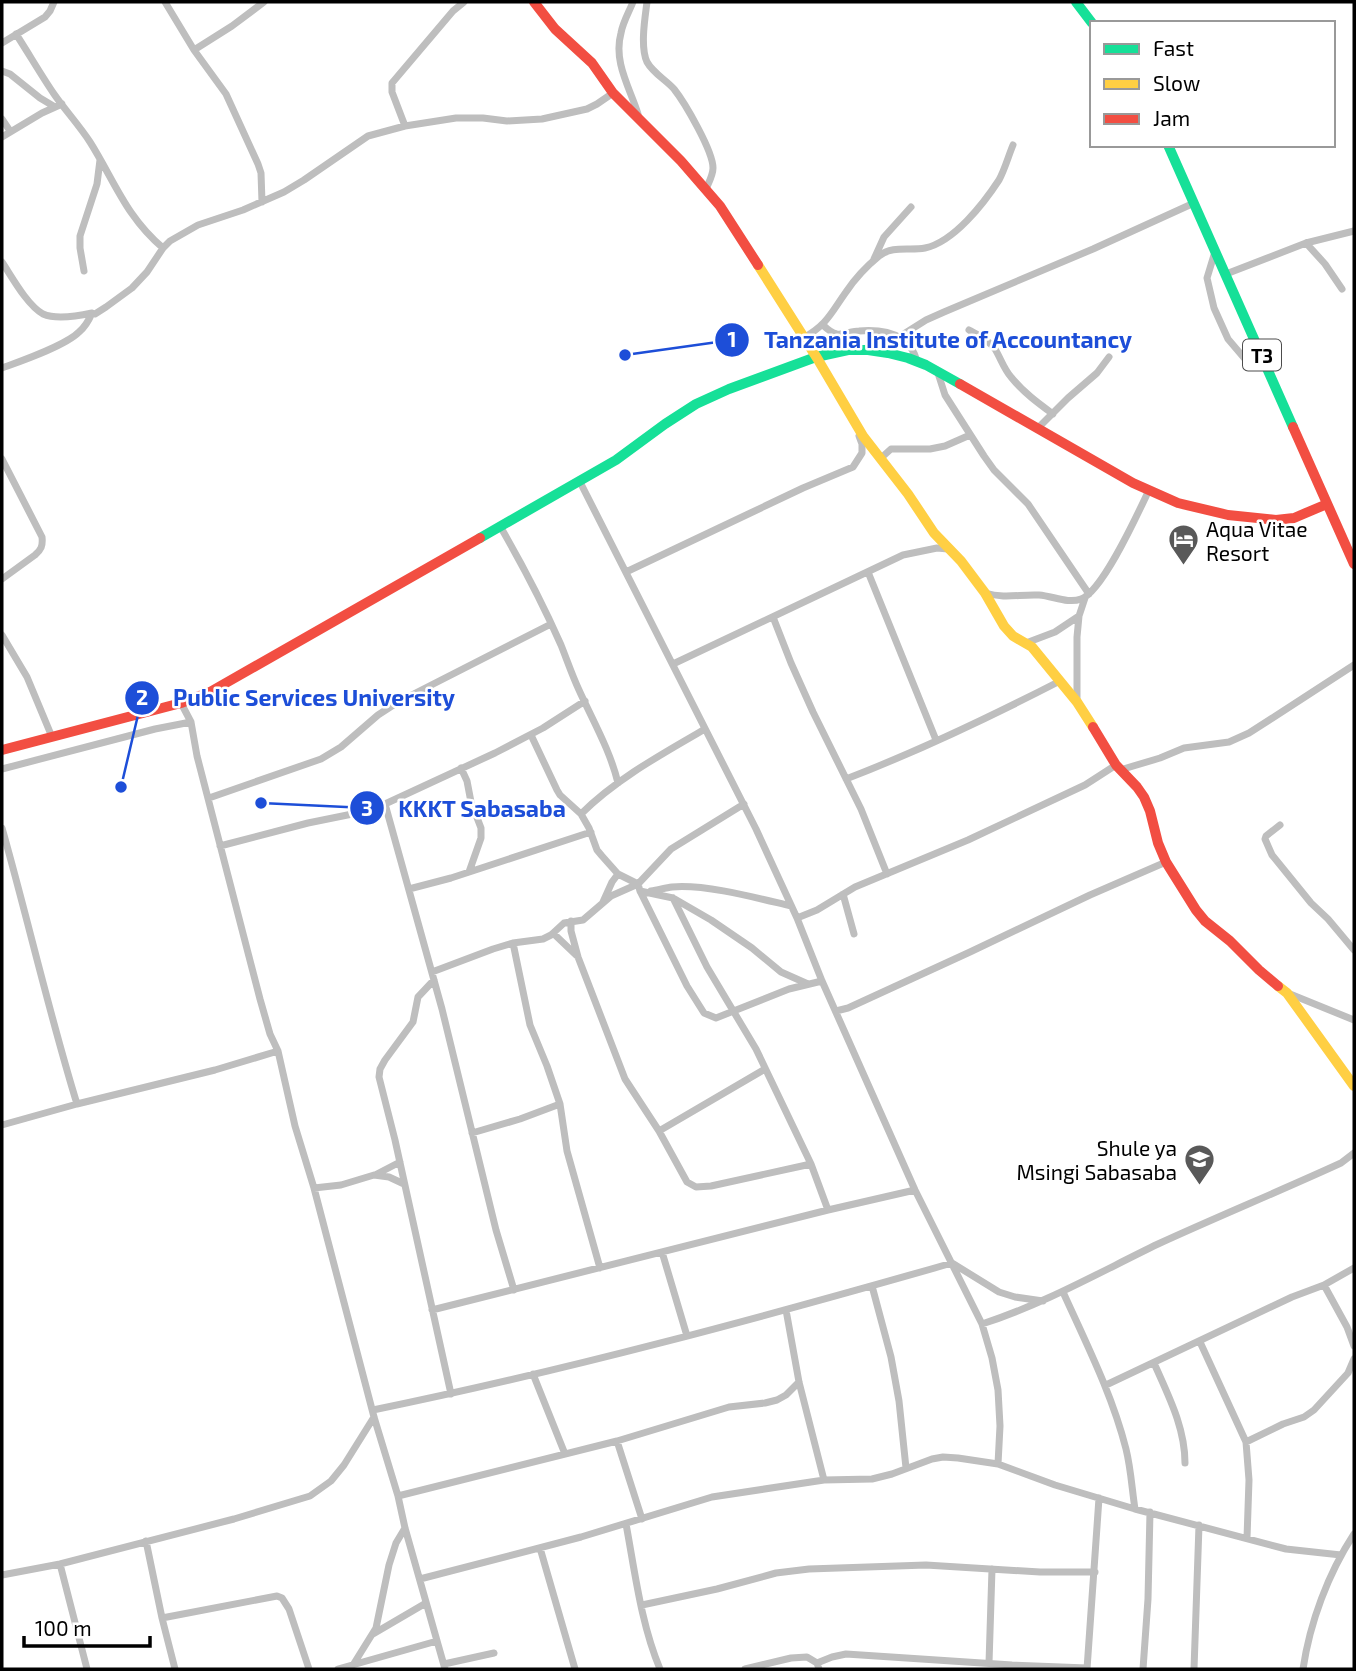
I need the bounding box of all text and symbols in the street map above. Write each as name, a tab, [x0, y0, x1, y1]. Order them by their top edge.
legend	[1090, 21, 1335, 147]
text: Fast	[1153, 35, 1194, 60]
text: Slow	[1153, 70, 1200, 95]
text: Jam	[1153, 105, 1190, 130]
callout: Tanzania Institute of Accountancy	[715, 318, 1147, 362]
text: Tanzania Institute of Accountancy	[764, 325, 1132, 353]
text: 1	[727, 326, 737, 351]
road number: T3	[1243, 340, 1281, 370]
place label: Aqua Vitae Resort	[1206, 516, 1308, 565]
hotel icon: Aqua Vitae Resort	[1166, 523, 1200, 567]
callout: Public Services University	[124, 676, 469, 720]
text: Public Services University	[173, 683, 455, 711]
text: 2	[136, 684, 148, 709]
callout: KKKT Sabasaba	[349, 786, 580, 830]
text: KKKT Sabasaba	[398, 794, 566, 822]
text: 3	[361, 795, 373, 820]
place label: Shule ya Msingi Sabasaba	[1016, 1135, 1177, 1184]
school or university icon: Shule ya Msingi Sabasaba	[1183, 1142, 1217, 1186]
scale bar	[24, 1604, 150, 1648]
text: 100 m	[35, 1615, 92, 1640]

